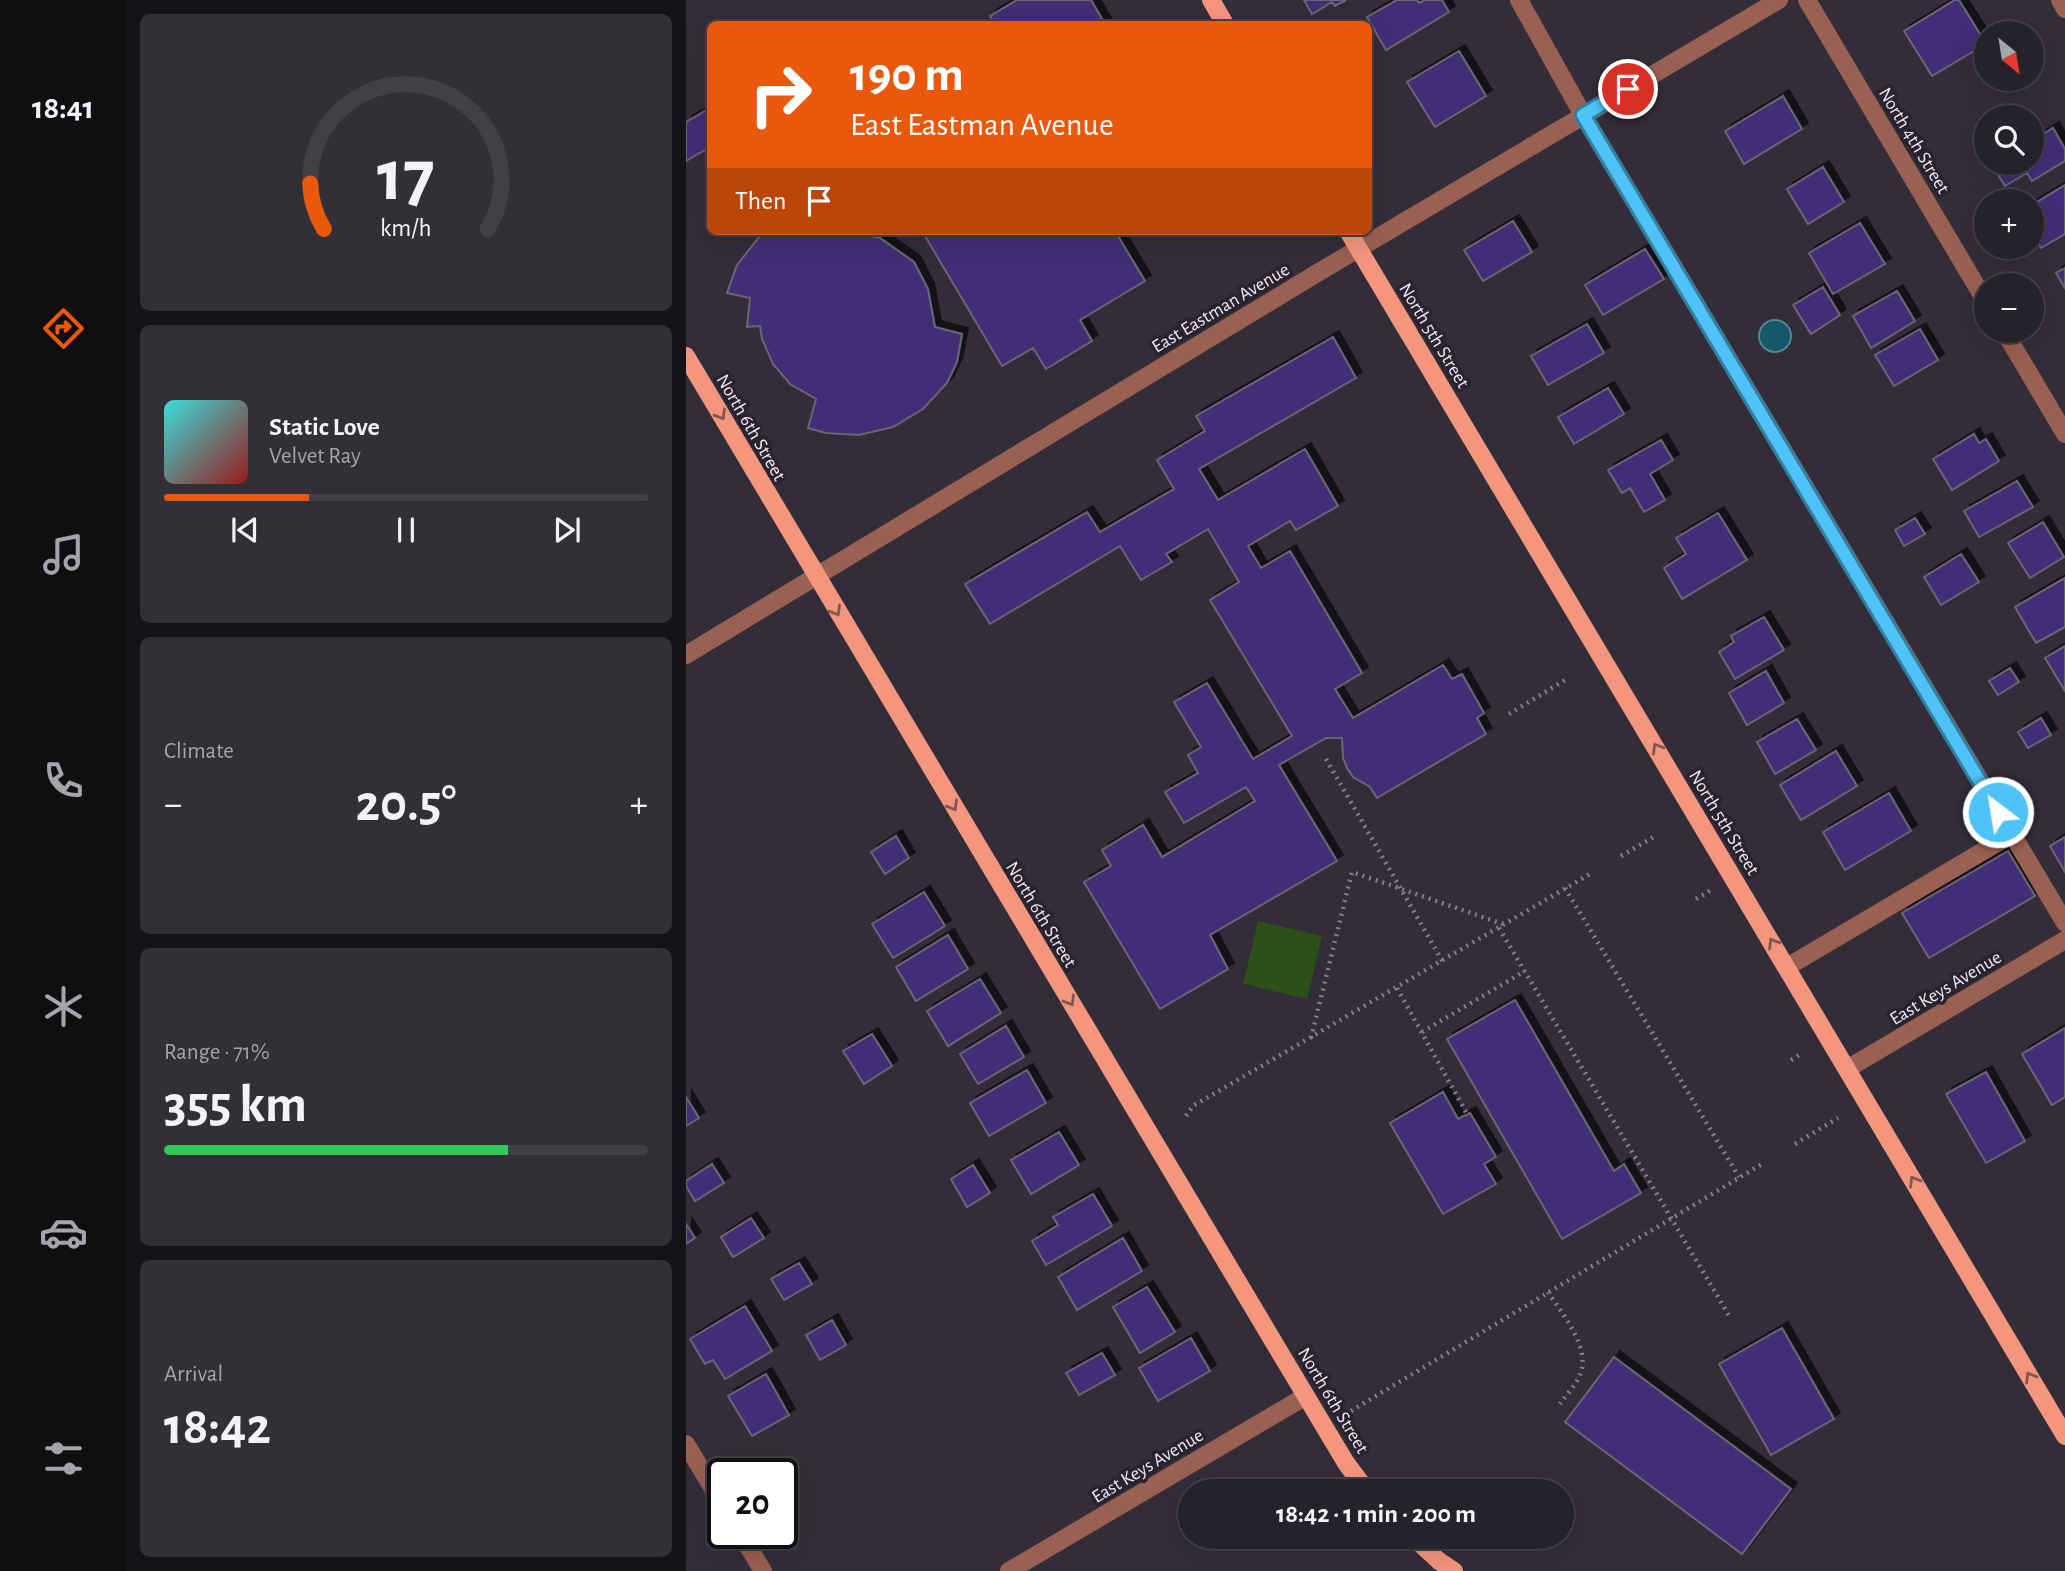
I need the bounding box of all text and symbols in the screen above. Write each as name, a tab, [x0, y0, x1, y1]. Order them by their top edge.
north arrow	[1974, 21, 2044, 91]
map controls	[1974, 21, 2044, 343]
icon: right	[735, 49, 826, 140]
text: 190 m	[850, 51, 964, 100]
pin	[1598, 59, 1658, 119]
icon: arrive	[1609, 70, 1647, 108]
street label: North 4th Street	[1875, 84, 1953, 197]
text: 18:41	[32, 92, 94, 124]
button: search	[1974, 105, 2044, 175]
text: East Eastman Avenue	[850, 109, 1114, 141]
text: 17	[377, 141, 435, 214]
icon: arrive	[800, 182, 838, 220]
text: Then	[735, 188, 786, 214]
button: +	[1974, 189, 2044, 259]
text: km/h	[380, 216, 432, 241]
street label: East Eastman Avenue	[1149, 260, 1293, 357]
button: −	[1974, 273, 2044, 343]
street label: North 5th Street	[1395, 280, 1472, 392]
icon: directions	[39, 304, 88, 353]
street label: North 6th Street	[713, 371, 789, 484]
one-way arrow	[713, 407, 726, 420]
text: Static Love	[269, 414, 380, 440]
text: Velvet Ray	[269, 445, 361, 468]
icon: previous	[226, 511, 264, 549]
icon: pause	[387, 511, 425, 549]
icon: next	[548, 511, 586, 549]
icon: music	[39, 530, 88, 579]
one-way arrow	[828, 604, 841, 617]
text: Climate	[164, 740, 234, 763]
one-way arrow	[1652, 743, 1665, 756]
icon: phone	[39, 756, 88, 805]
street label: North 5th Street	[1685, 767, 1762, 879]
position arrow	[1961, 775, 2035, 849]
text: 20.5°	[355, 778, 457, 830]
text: −	[164, 786, 182, 824]
text: +	[630, 786, 648, 824]
one-way arrow	[945, 799, 958, 812]
street label: North 6th Street	[1002, 859, 1080, 971]
one-way arrow	[1768, 938, 1781, 951]
street label: East Keys Avenue	[1887, 948, 2005, 1029]
icon: climate	[39, 982, 88, 1031]
one-way arrow	[1061, 994, 1074, 1007]
text: Range · 71%	[164, 1041, 270, 1064]
text: 355 km	[164, 1079, 307, 1131]
one-way arrow	[1909, 1176, 1922, 1189]
icon: car	[39, 1208, 88, 1257]
street label: North 6th Street	[1294, 1345, 1372, 1457]
text: Arrival	[164, 1363, 223, 1386]
one-way arrow	[2025, 1371, 2038, 1384]
text: 18:42	[164, 1401, 271, 1453]
street label: East Keys Avenue	[1089, 1426, 1207, 1507]
icon: filters	[39, 1434, 88, 1483]
speed limit sign: 20	[707, 1458, 798, 1549]
text: 18:42 · 1 min · 200 m	[1276, 1501, 1476, 1527]

